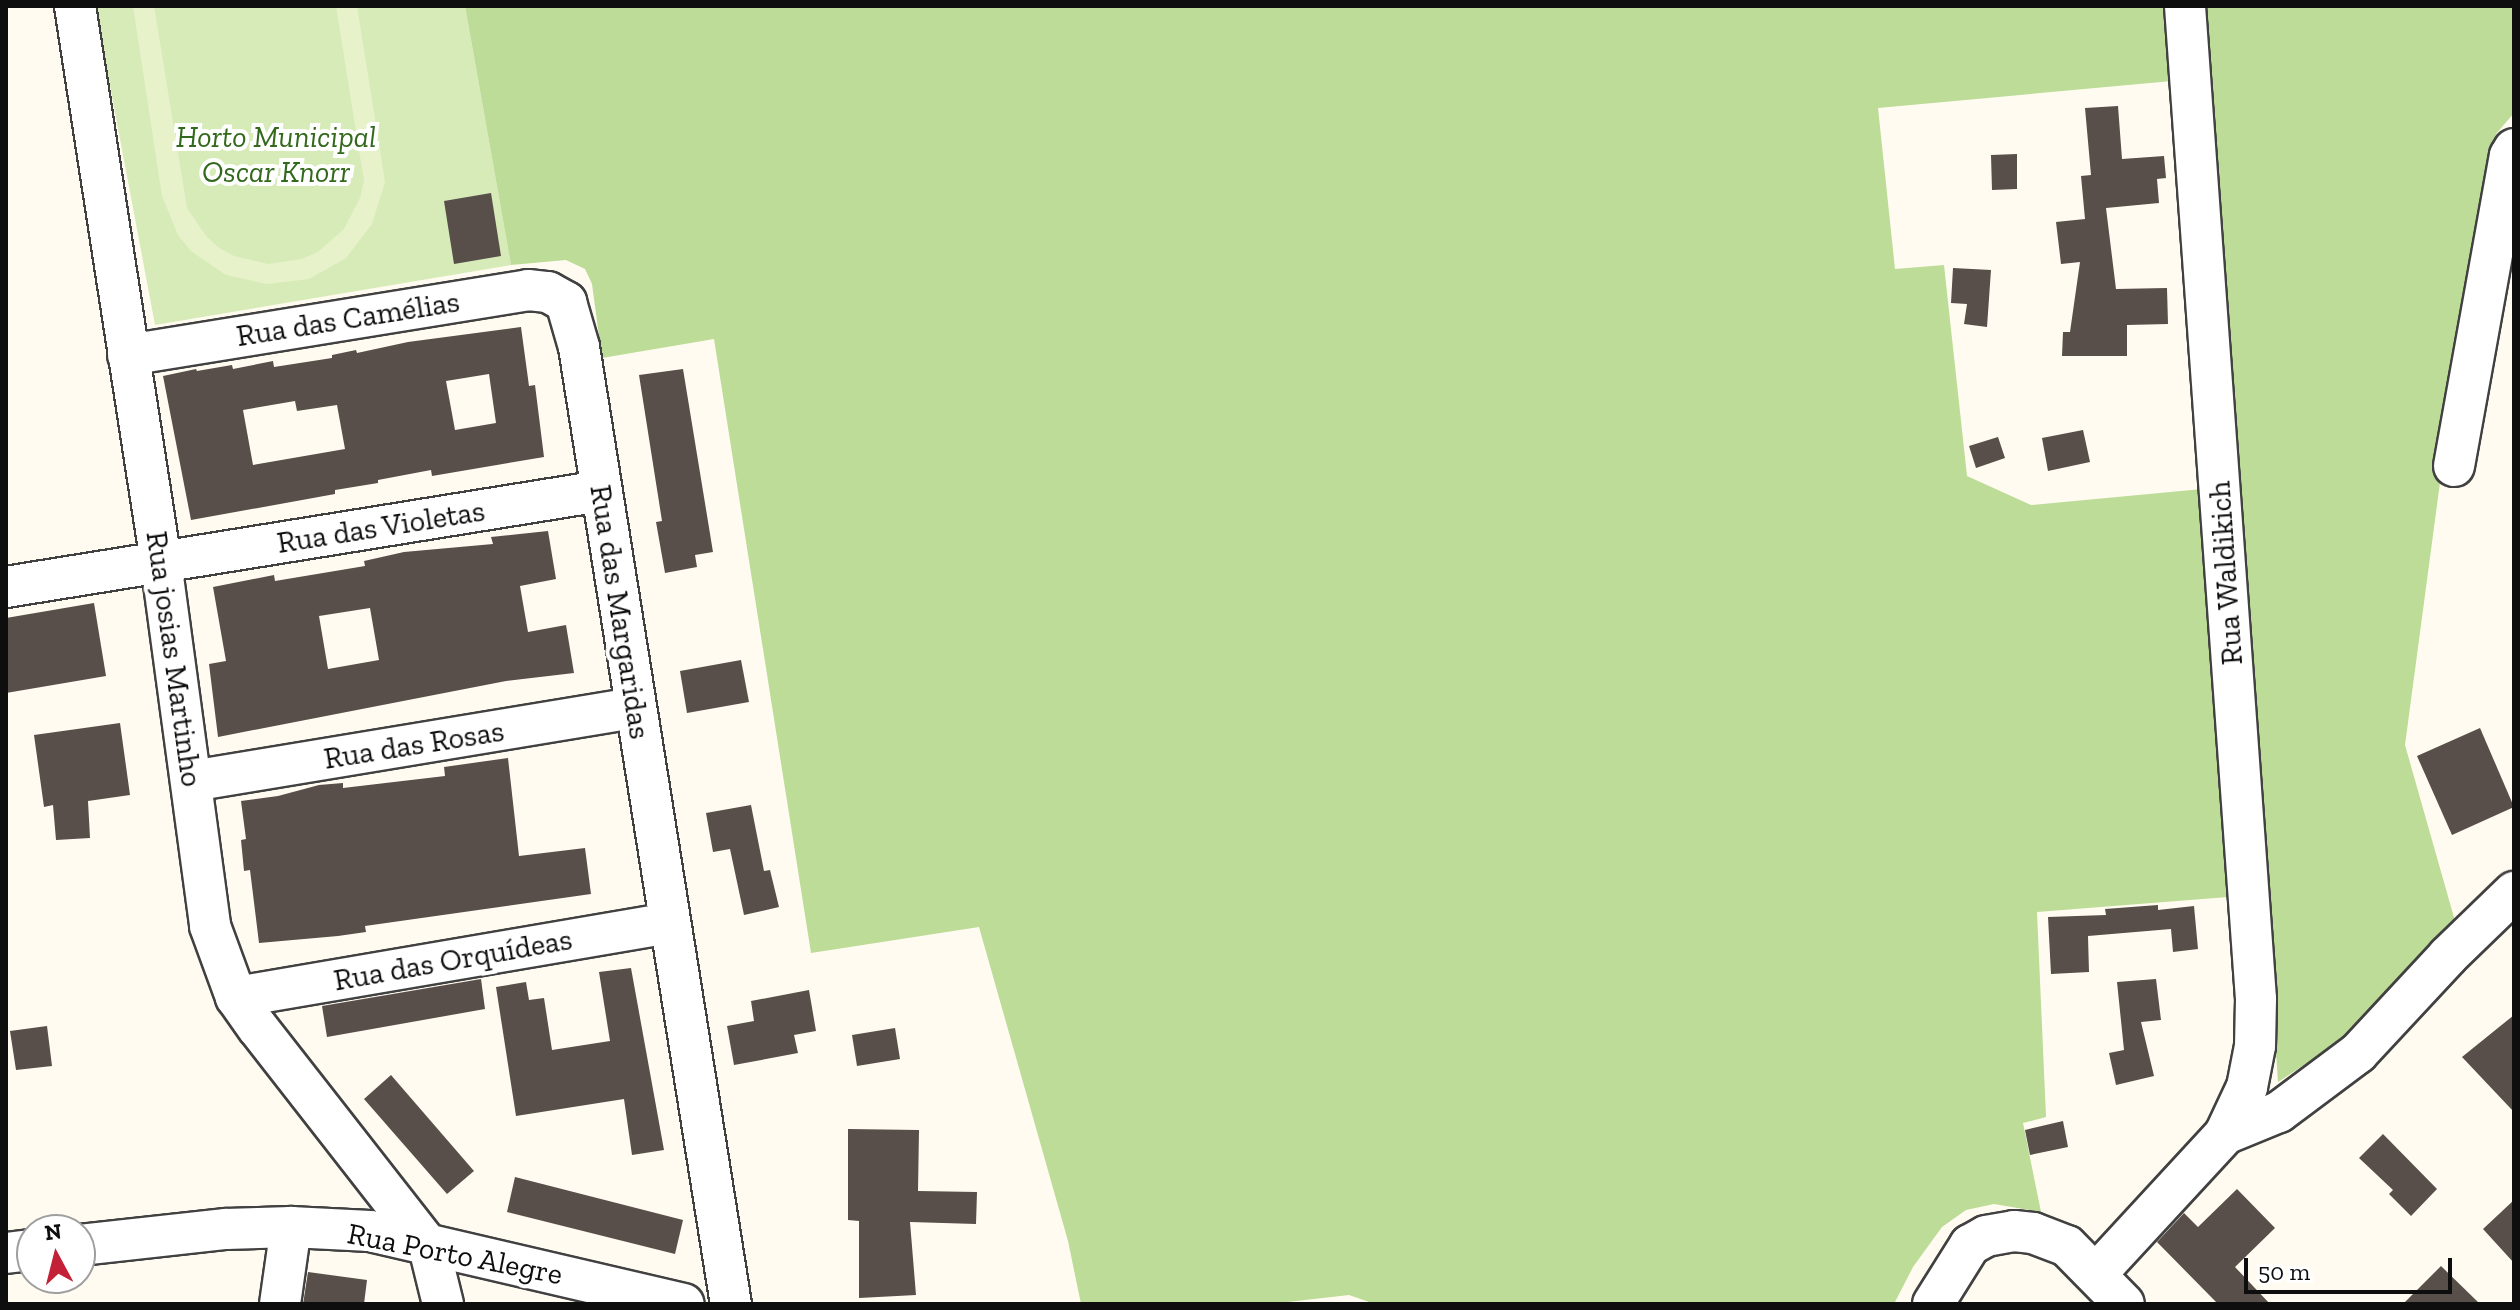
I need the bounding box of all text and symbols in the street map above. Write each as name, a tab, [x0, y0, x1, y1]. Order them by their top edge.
park label: Horto Municipal Oscar Knorr	[176, 119, 376, 190]
street label: Rua das Camélias	[234, 284, 462, 354]
street label: Rua Waldikich	[2202, 479, 2250, 667]
street label: Rua das Margaridas	[582, 482, 658, 742]
street label: Rua das Violetas	[274, 493, 488, 561]
street label: Rua josias Martinho	[138, 529, 210, 789]
street label: Rua das Rosas	[321, 713, 507, 777]
street label: Rua das Orquídeas	[331, 921, 575, 999]
north arrow	[16, 1214, 96, 1294]
street label: Rua Porto Alegre	[344, 1215, 566, 1293]
text: N	[43, 1217, 63, 1246]
scale bar	[2248, 1242, 2456, 1292]
text: 50 m	[2258, 1257, 2310, 1286]

